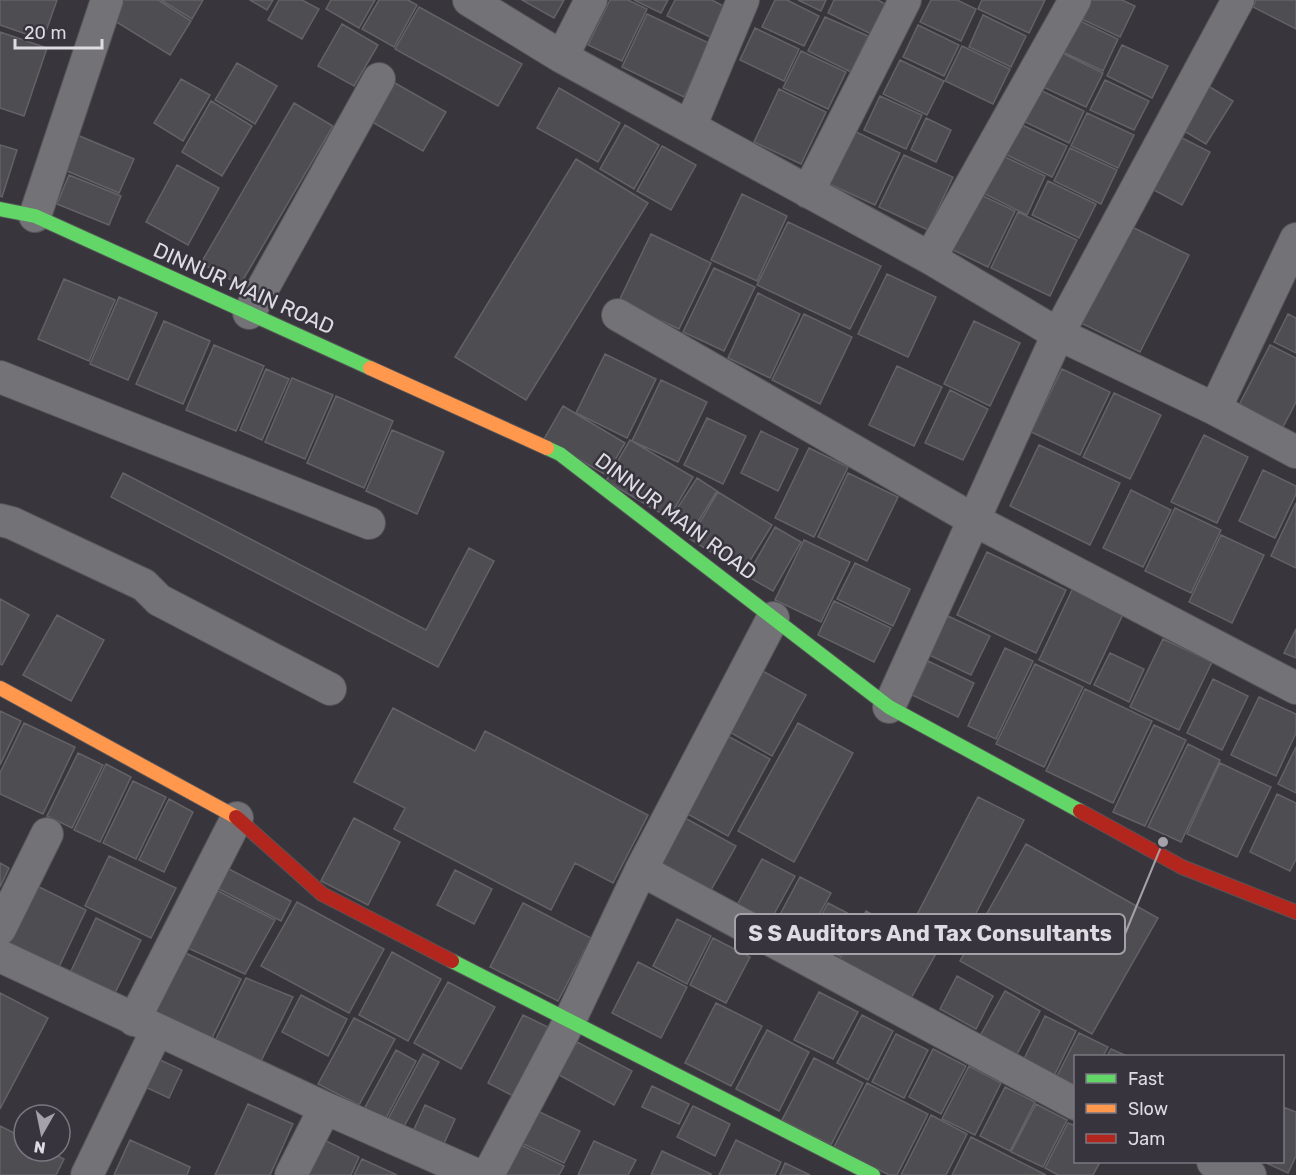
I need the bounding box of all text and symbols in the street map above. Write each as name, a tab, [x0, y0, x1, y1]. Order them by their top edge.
scale bar	[15, 12, 102, 50]
text: 20 m	[24, 22, 66, 44]
street label: DINNUR MAIN ROAD	[150, 237, 338, 339]
street label: DINNUR MAIN ROAD	[590, 447, 762, 585]
callout: S S Auditors And Tax Consultants	[735, 914, 1125, 954]
text: S S Auditors And Tax Consultants	[748, 920, 1112, 947]
legend	[1074, 1055, 1284, 1163]
text: Fast	[1128, 1068, 1164, 1090]
text: Slow	[1128, 1098, 1168, 1120]
north arrow	[12, 1103, 72, 1163]
text: Jam	[1128, 1128, 1165, 1150]
text: N	[33, 1137, 47, 1158]

